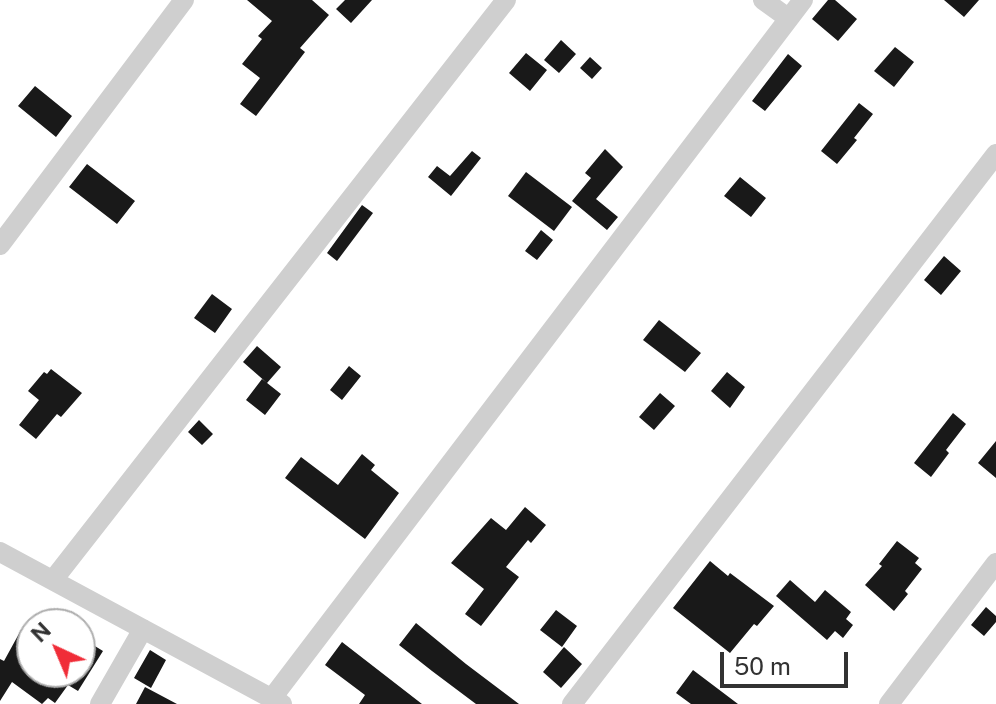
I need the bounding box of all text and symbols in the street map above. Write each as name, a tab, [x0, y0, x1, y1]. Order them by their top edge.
north arrow	[16, 608, 96, 688]
text: N	[25, 617, 56, 648]
scale bar	[724, 636, 852, 686]
text: 50 m	[734, 652, 791, 680]

